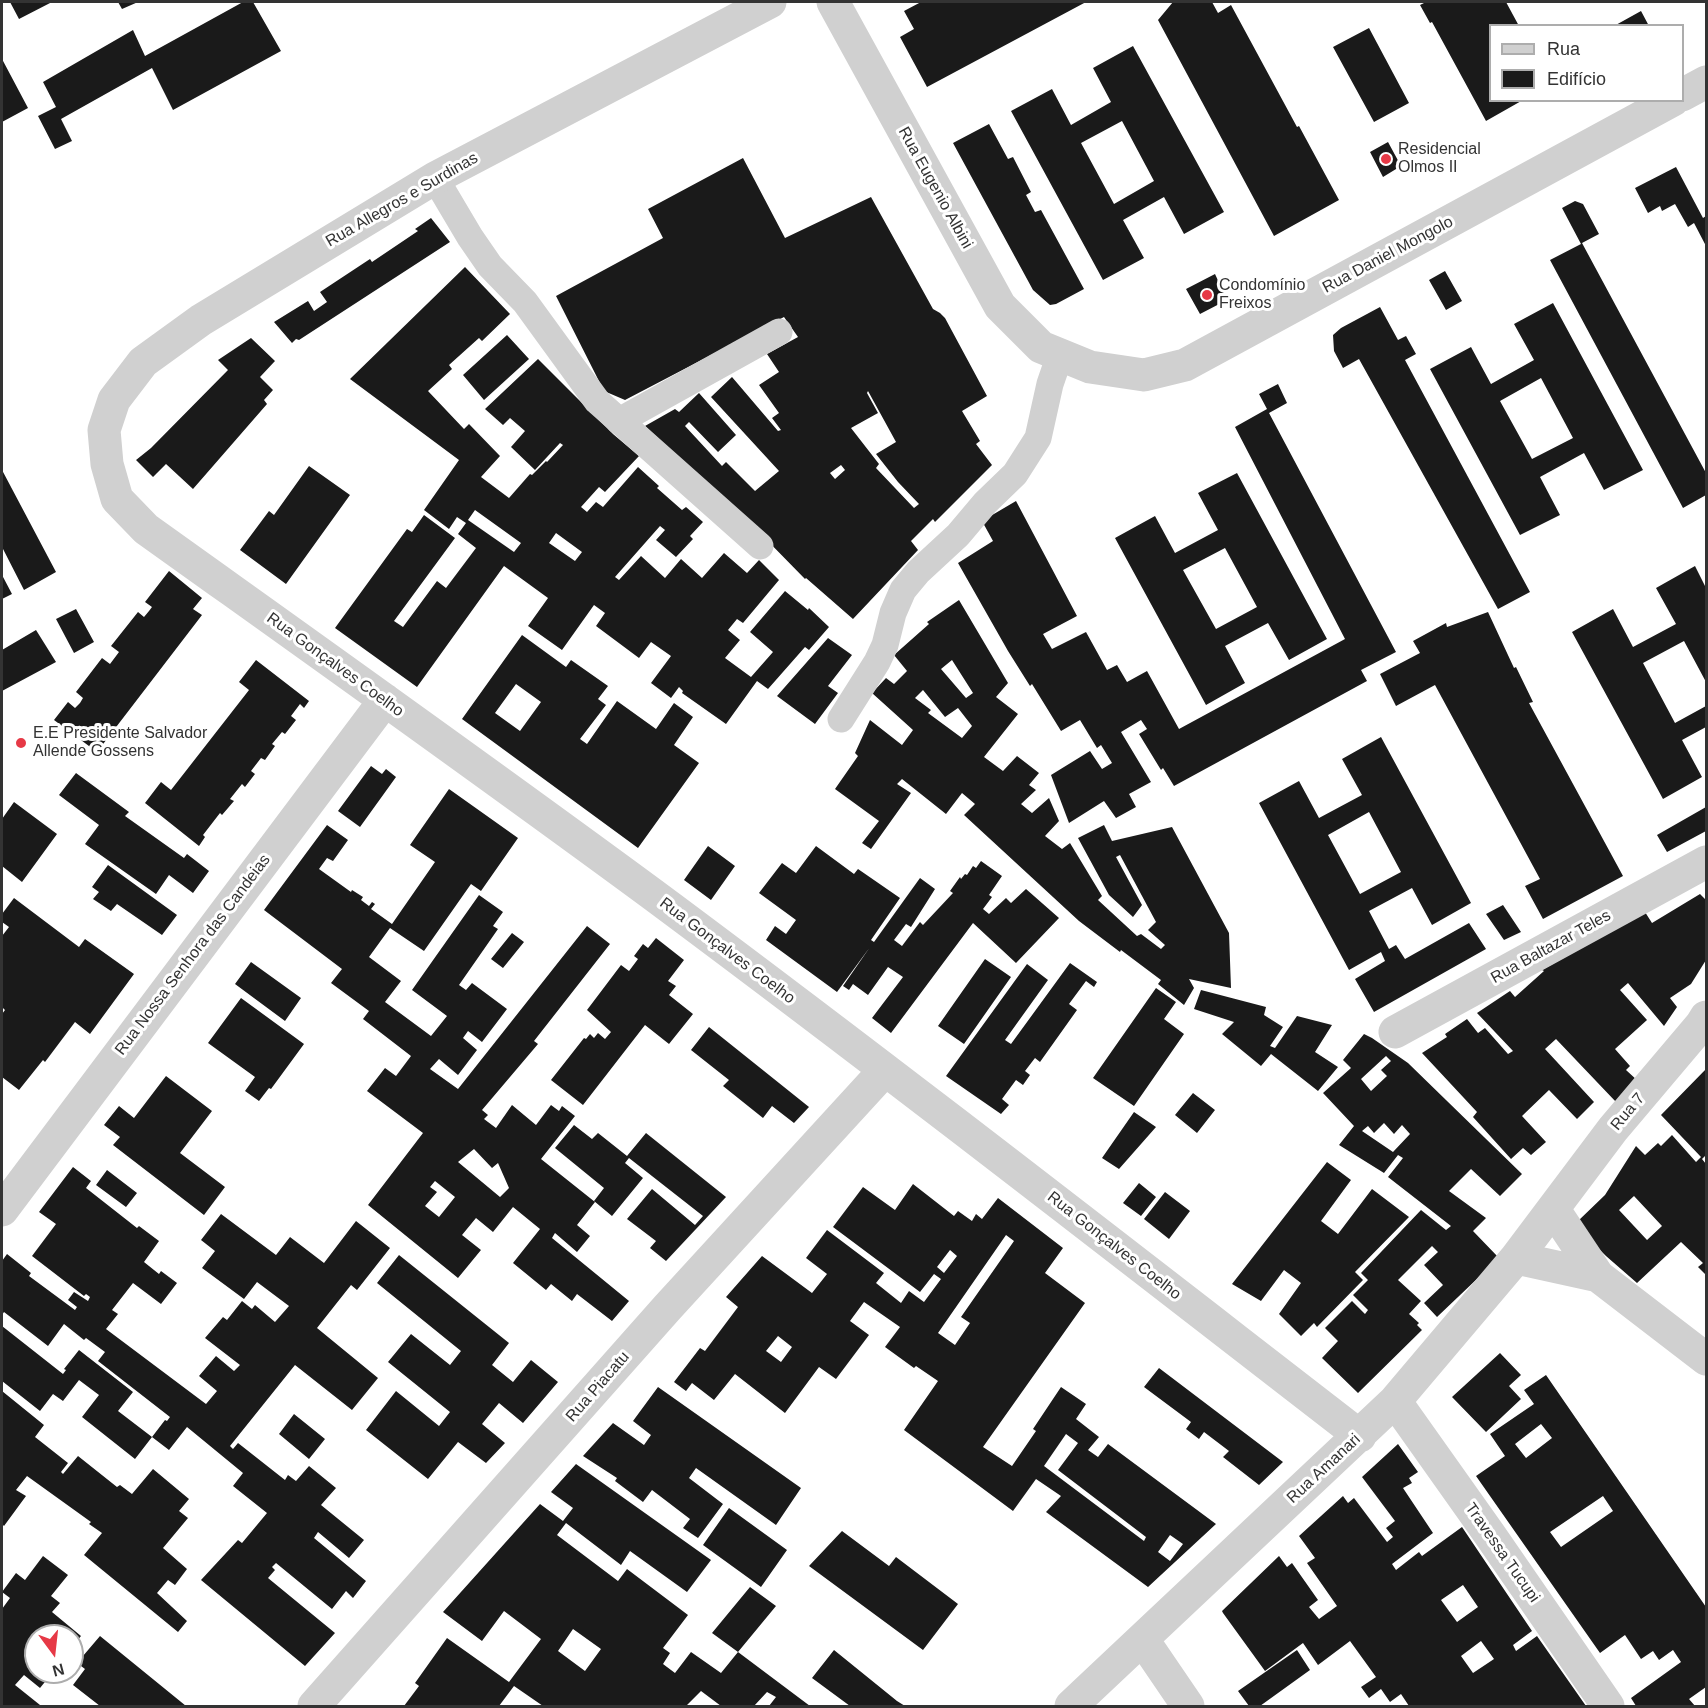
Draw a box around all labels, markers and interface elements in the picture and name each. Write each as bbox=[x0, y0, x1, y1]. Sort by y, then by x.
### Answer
legend bbox=[1489, 24, 1684, 102]
text: Rua bbox=[1547, 39, 1580, 59]
text: Edifício bbox=[1547, 69, 1606, 89]
street label: Rua Eugenio Albini bbox=[894, 124, 976, 252]
place label: Residencial Olmos II bbox=[1398, 140, 1481, 178]
street label: Rua Allegros e Surdinas bbox=[322, 149, 482, 251]
marker: Residencial Olmos II bbox=[1379, 152, 1393, 166]
street label: Rua Daniel Mongolo bbox=[1319, 212, 1457, 298]
place label: Condomínio Freixos bbox=[1219, 276, 1305, 314]
marker: Condomínio Freixos bbox=[1200, 288, 1214, 302]
street label: Rua Gonçalves Coelho bbox=[263, 609, 407, 721]
place label: E.E Presidente Salvador Allende Gossens bbox=[33, 724, 207, 762]
marker: E.E Presidente Salvador Allende Gossens bbox=[14, 736, 28, 750]
street label: Rua Nossa Senhora das Candeias bbox=[111, 851, 275, 1059]
street label: Rua Gonçalves Coelho bbox=[656, 894, 798, 1008]
street label: Rua Baltazar Teles bbox=[1488, 906, 1614, 988]
street label: Rua 7 bbox=[1607, 1089, 1649, 1135]
street label: Rua Gonçalves Coelho bbox=[1043, 1188, 1185, 1304]
street label: Rua Piacatu bbox=[562, 1348, 634, 1426]
street label: Rua Amanari bbox=[1283, 1430, 1365, 1508]
street label: Travessa Tucupi bbox=[1461, 1500, 1543, 1606]
north arrow bbox=[24, 1624, 84, 1684]
text: N bbox=[50, 1660, 66, 1680]

